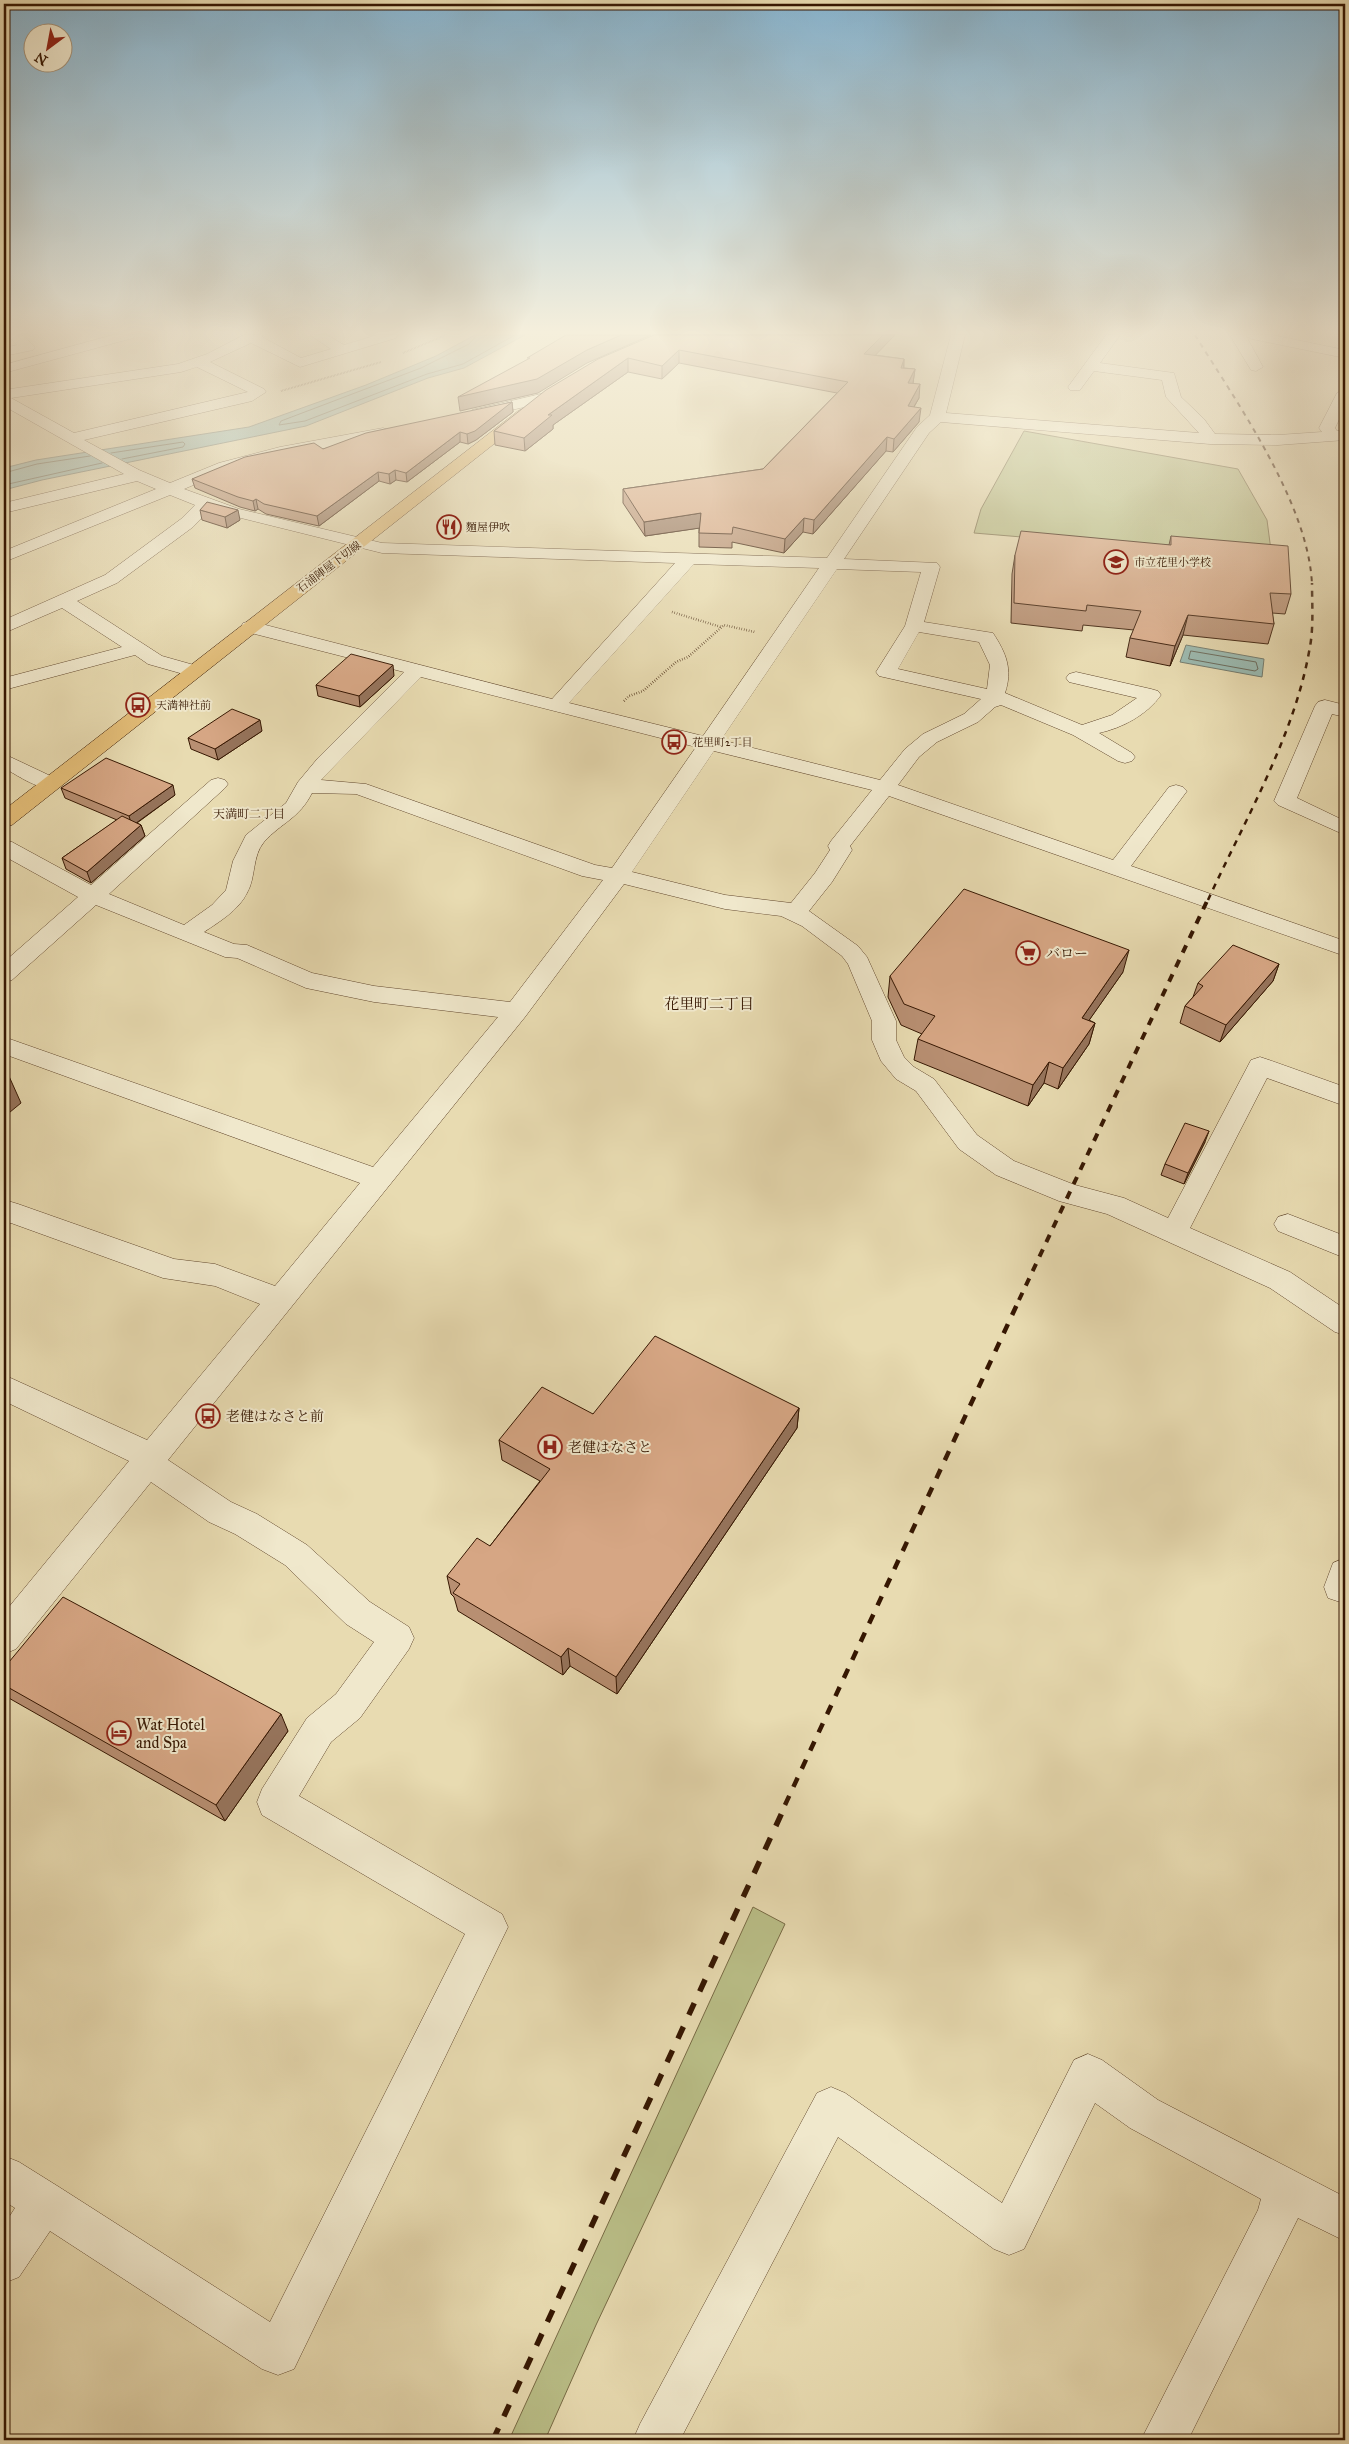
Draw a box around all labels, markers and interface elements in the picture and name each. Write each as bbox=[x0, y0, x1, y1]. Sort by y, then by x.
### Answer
north arrow bbox=[22, 22, 72, 72]
text: N bbox=[32, 48, 51, 69]
restaurant icon: 麵屋伊吹 bbox=[436, 514, 462, 540]
place label: 麵屋伊吹 bbox=[466, 521, 510, 534]
street label: 石浦陣屋下切線 bbox=[294, 539, 364, 595]
school or university icon: 市立花里小学校 bbox=[1103, 549, 1129, 575]
place label: 市立花里小学校 bbox=[1134, 556, 1211, 569]
bus stop icon: 天満神社前 bbox=[125, 692, 151, 718]
place label: 天満神社前 bbox=[156, 699, 211, 712]
bus stop icon: 花里町2丁目 bbox=[661, 729, 687, 755]
place label: 花里町2丁目 bbox=[692, 736, 752, 749]
district label: 天満町二丁目 bbox=[213, 807, 285, 821]
supermarket icon: バロー bbox=[1015, 940, 1041, 966]
place label: バロー bbox=[1046, 945, 1088, 962]
district label: 花里町二丁目 bbox=[664, 995, 754, 1013]
bus stop icon: 老健はなさと前 bbox=[195, 1403, 221, 1429]
place label: 老健はなさと前 bbox=[226, 1408, 324, 1425]
hospital icon: 老健はなさと bbox=[537, 1434, 563, 1460]
place label: 老健はなさと bbox=[568, 1439, 652, 1456]
place label: Wat Hotel and Spa bbox=[136, 1715, 205, 1752]
hotel icon: Wat Hotel and Spa bbox=[106, 1720, 132, 1746]

